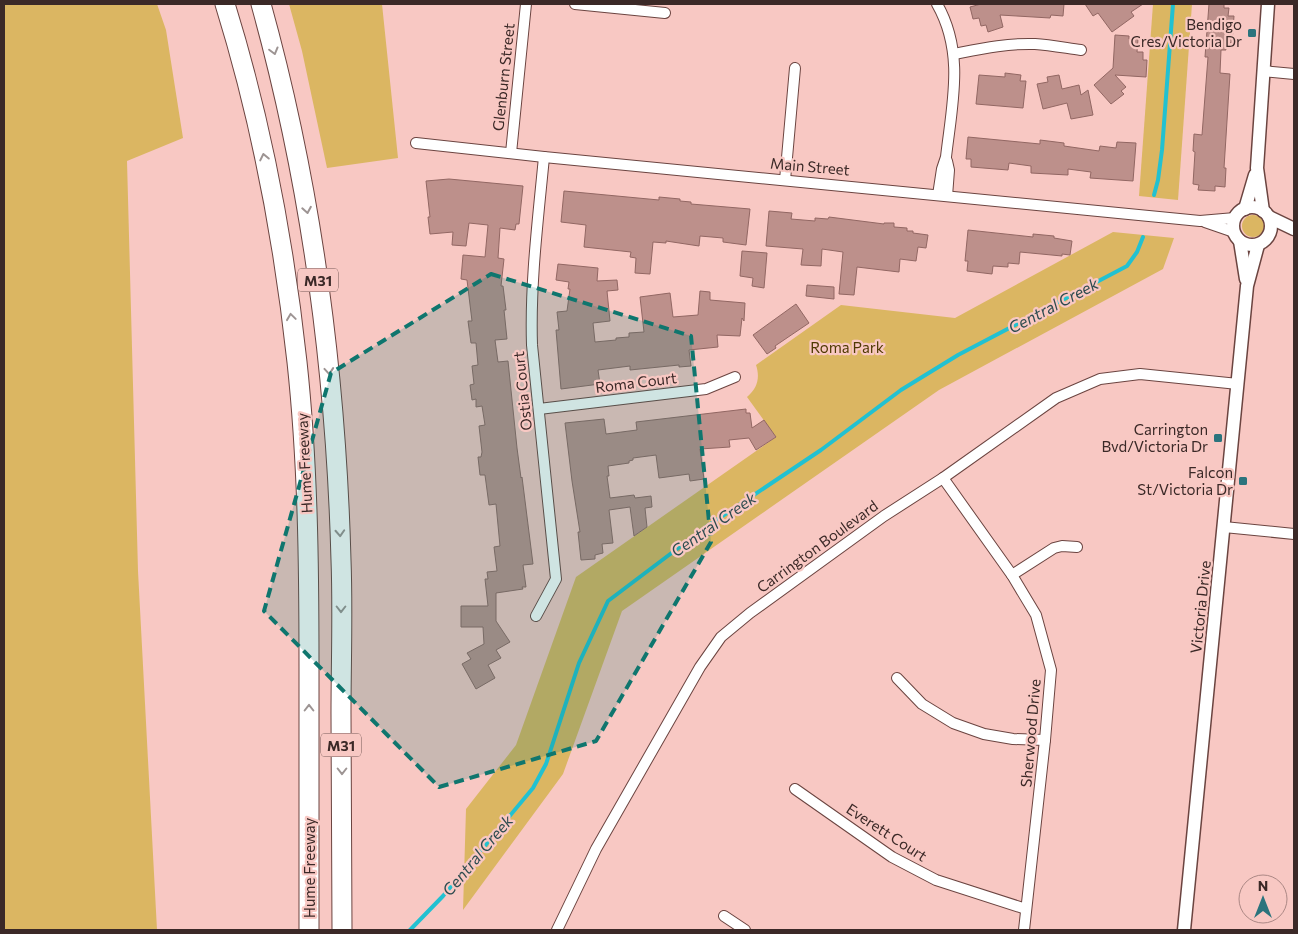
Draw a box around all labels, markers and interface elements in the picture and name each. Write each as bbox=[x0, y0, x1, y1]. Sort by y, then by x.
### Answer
place label: Bendigo Cres/Victoria Dr bbox=[1130, 15, 1242, 50]
street label: Glenburn Street bbox=[488, 22, 518, 132]
marker: Bendigo Cres/Victoria Dr bbox=[1246, 27, 1258, 39]
one-way arrow bbox=[268, 46, 279, 55]
one-way arrow bbox=[259, 153, 270, 162]
street label: Main Street bbox=[769, 154, 851, 178]
one-way arrow bbox=[301, 206, 311, 214]
road number: M31 bbox=[298, 268, 338, 292]
water label: Central Creek bbox=[1005, 273, 1102, 337]
one-way arrow bbox=[286, 313, 297, 321]
park label: Roma Park bbox=[810, 338, 884, 356]
street label: Ostia Court bbox=[509, 351, 535, 431]
one-way arrow bbox=[323, 367, 334, 375]
street label: Roma Court bbox=[594, 368, 678, 396]
street label: Hume Freeway bbox=[292, 412, 316, 514]
place label: Carrington Bvd/Victoria Dr bbox=[1101, 420, 1208, 455]
marker: Carrington Bvd/Victoria Dr bbox=[1212, 432, 1224, 444]
place label: Falcon St/Victoria Dr bbox=[1137, 463, 1233, 498]
marker: Falcon St/Victoria Dr bbox=[1237, 475, 1249, 487]
water label: Central Creek bbox=[667, 487, 759, 560]
street label: Carrington Boulevard bbox=[753, 496, 881, 596]
one-way arrow bbox=[335, 530, 345, 537]
street label: Victoria Drive bbox=[1186, 560, 1214, 654]
one-way arrow bbox=[336, 606, 346, 613]
street label: Sherwood Drive bbox=[1016, 678, 1044, 788]
one-way arrow bbox=[304, 704, 314, 712]
road number: M31 bbox=[321, 734, 361, 756]
one-way arrow bbox=[337, 768, 347, 776]
street label: Everett Court bbox=[843, 799, 931, 865]
water label: Central Creek bbox=[438, 811, 516, 899]
street label: Hume Freeway bbox=[300, 817, 318, 918]
north arrow bbox=[1238, 874, 1288, 924]
text: N bbox=[1258, 877, 1268, 894]

